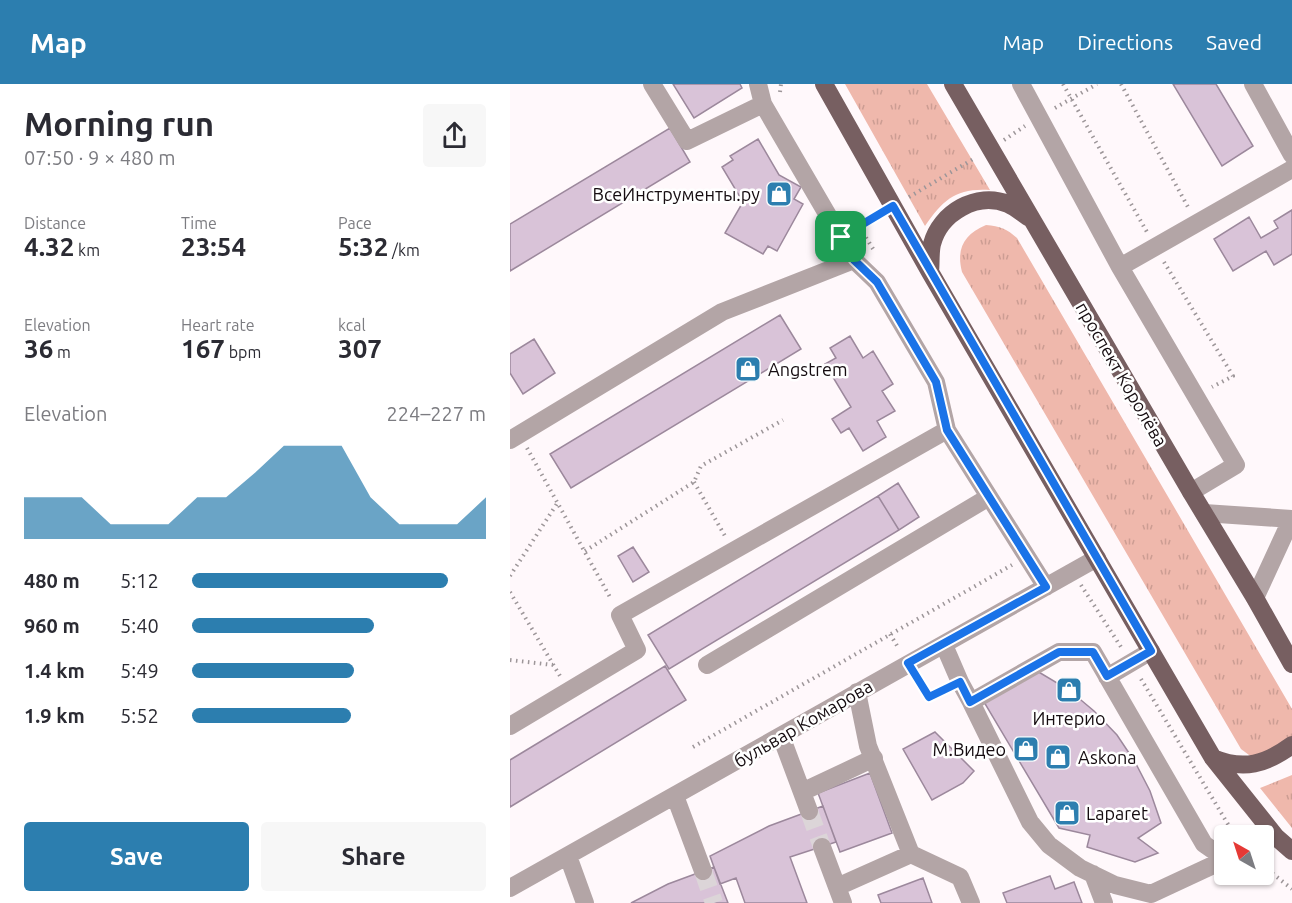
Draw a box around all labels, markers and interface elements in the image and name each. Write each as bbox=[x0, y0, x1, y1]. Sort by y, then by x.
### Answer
text: Map bbox=[30, 27, 87, 58]
text: Map bbox=[1003, 30, 1044, 54]
text: Directions bbox=[1077, 30, 1173, 54]
text: Saved bbox=[1206, 30, 1262, 54]
button: share bbox=[423, 104, 486, 167]
text: Morning run bbox=[24, 105, 214, 142]
text: 07:50 · 9 × 480 m bbox=[24, 146, 176, 169]
shop icon: ВсеИнструменты.ру bbox=[764, 179, 794, 209]
place label: ВсеИнструменты.ру bbox=[593, 184, 760, 204]
pin bbox=[815, 211, 866, 262]
text: Distance bbox=[24, 214, 86, 232]
text: Time bbox=[181, 214, 217, 232]
text: Pace bbox=[338, 214, 372, 232]
icon: arrive bbox=[824, 220, 857, 253]
text: 4.32 bbox=[24, 232, 74, 261]
text: 23:54 bbox=[181, 232, 246, 261]
text: 5:32 bbox=[338, 232, 388, 261]
text: km bbox=[74, 241, 100, 259]
text: /km bbox=[388, 241, 420, 259]
street label: проспект Королёва bbox=[1072, 298, 1172, 450]
text: Elevation bbox=[24, 316, 91, 334]
text: Heart rate bbox=[181, 316, 255, 334]
text: kcal bbox=[338, 316, 366, 334]
text: 36 bbox=[24, 334, 53, 363]
text: 167 bbox=[181, 334, 225, 363]
text: 307 bbox=[338, 334, 382, 363]
text: m bbox=[53, 343, 71, 361]
text: bpm bbox=[225, 343, 261, 361]
shop icon: Angstrem bbox=[733, 354, 763, 384]
place label: Angstrem bbox=[768, 359, 848, 379]
text: Elevation bbox=[24, 402, 107, 425]
text: 224–227 m bbox=[387, 402, 486, 425]
text: 480 m bbox=[24, 569, 80, 592]
text: 5:12 bbox=[120, 569, 159, 592]
text: 960 m bbox=[24, 614, 80, 637]
text: 5:40 bbox=[120, 614, 159, 637]
text: 1.4 km bbox=[24, 659, 85, 682]
text: 5:49 bbox=[120, 659, 159, 682]
street label: бульвар Комарова bbox=[730, 675, 876, 771]
shop icon: Интерио bbox=[1054, 675, 1084, 705]
text: 1.9 km bbox=[24, 704, 85, 727]
text: 5:52 bbox=[120, 704, 159, 727]
place label: Интерио bbox=[1032, 708, 1106, 728]
shop icon: М.Видео bbox=[1011, 734, 1041, 764]
place label: М.Видео bbox=[933, 739, 1006, 759]
shop icon: Askona bbox=[1043, 742, 1073, 772]
place label: Askona bbox=[1078, 747, 1137, 767]
shop icon: Laparet bbox=[1052, 798, 1082, 828]
place label: Laparet bbox=[1086, 803, 1148, 823]
button: Save bbox=[24, 822, 249, 891]
button: Share bbox=[261, 822, 486, 891]
north arrow bbox=[1214, 825, 1274, 885]
map controls bbox=[1214, 825, 1274, 885]

